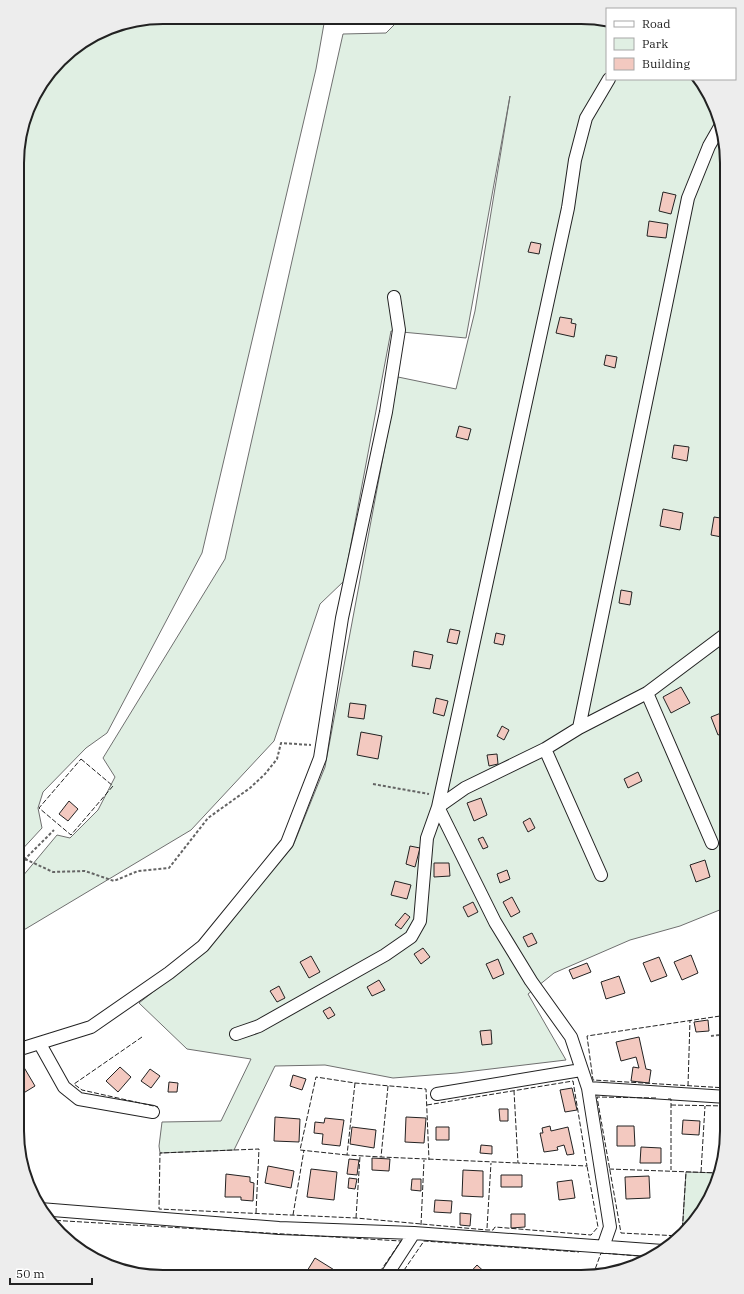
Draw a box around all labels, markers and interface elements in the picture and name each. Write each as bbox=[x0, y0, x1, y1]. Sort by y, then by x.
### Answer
legend bbox=[606, 8, 736, 80]
text: Road bbox=[642, 16, 671, 31]
text: Park bbox=[642, 36, 668, 51]
text: Building bbox=[642, 56, 690, 71]
scale bar bbox=[10, 1260, 92, 1286]
text: 50 m bbox=[16, 1266, 45, 1281]

